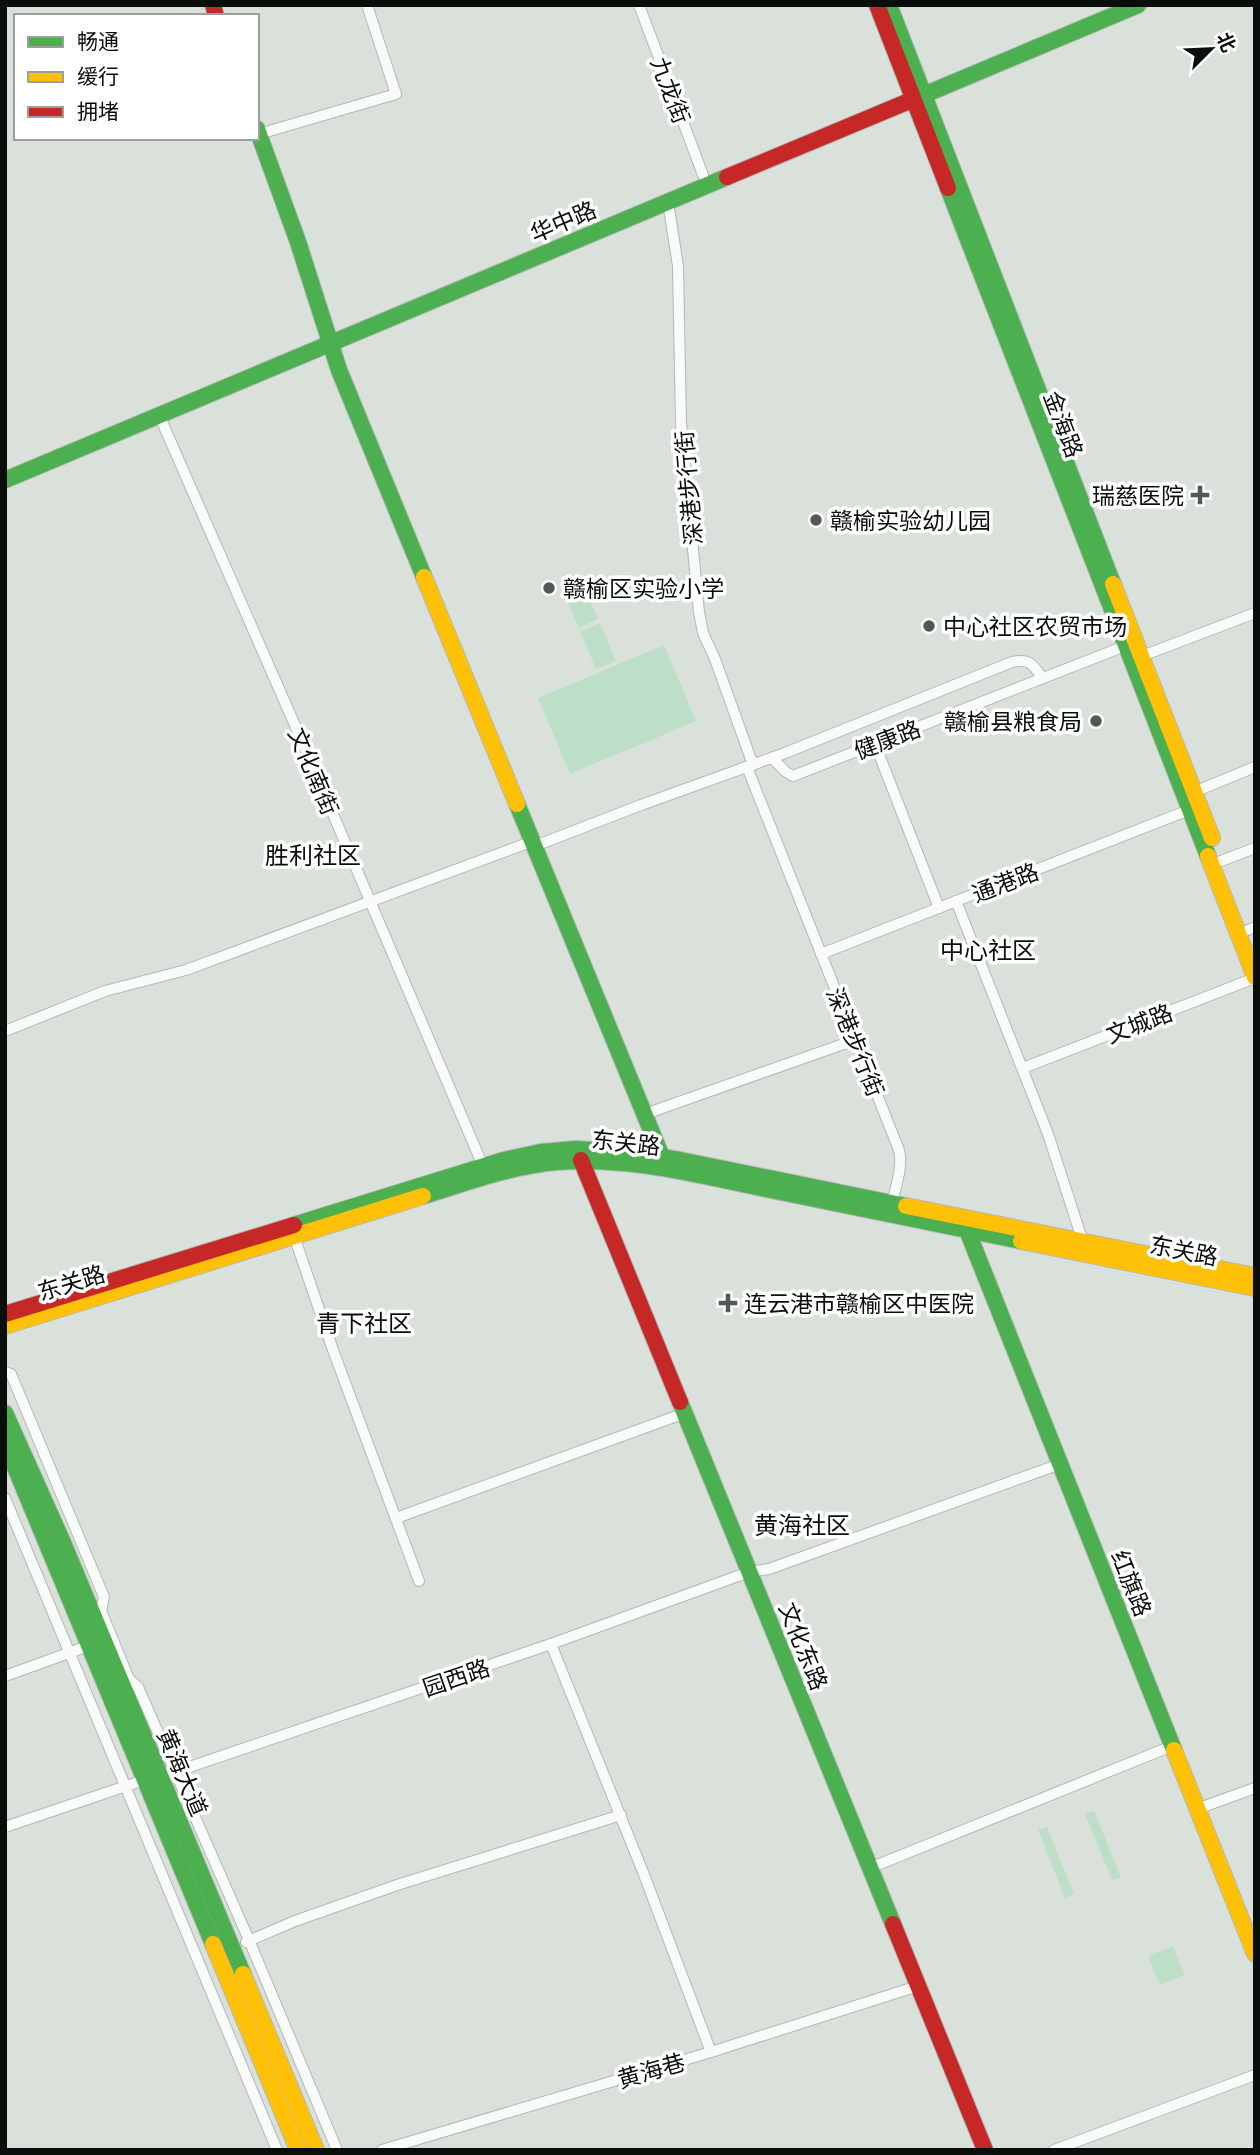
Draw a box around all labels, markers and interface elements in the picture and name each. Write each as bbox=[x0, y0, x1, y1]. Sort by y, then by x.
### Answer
legend bbox=[14, 14, 259, 140]
north arrow bbox=[1176, 14, 1246, 84]
text: 畅通 bbox=[77, 28, 119, 53]
text: 北 bbox=[1213, 29, 1241, 55]
street label: 九龙街 bbox=[646, 53, 696, 127]
text: 缓行 bbox=[77, 63, 119, 88]
text: 拥堵 bbox=[77, 98, 119, 123]
street label: 华中路 bbox=[526, 195, 600, 247]
street label: 金海路 bbox=[1039, 387, 1089, 461]
street label: 深港步行街 bbox=[669, 429, 707, 547]
place label: 瑞慈医院 bbox=[1092, 481, 1184, 509]
marker: 瑞慈医院 bbox=[1190, 485, 1210, 505]
place label: 赣榆实验幼儿园 bbox=[830, 506, 991, 534]
marker: 赣榆实验幼儿园 bbox=[808, 512, 824, 528]
place label: 赣榆区实验小学 bbox=[563, 574, 724, 602]
marker: 赣榆区实验小学 bbox=[541, 580, 557, 596]
place label: 中心社区农贸市场 bbox=[943, 612, 1127, 640]
marker: 中心社区农贸市场 bbox=[921, 618, 937, 634]
place label: 赣榆县粮食局 bbox=[944, 707, 1082, 735]
marker: 赣榆县粮食局 bbox=[1088, 713, 1104, 729]
street label: 健康路 bbox=[850, 714, 924, 764]
street label: 文化南街 bbox=[283, 723, 345, 819]
district label: 胜利社区 bbox=[265, 840, 361, 869]
street label: 通港路 bbox=[968, 857, 1042, 907]
district label: 中心社区 bbox=[940, 935, 1036, 964]
street label: 深港步行街 bbox=[821, 983, 891, 1101]
street label: 文城路 bbox=[1102, 998, 1176, 1048]
street label: 东关路 bbox=[590, 1124, 662, 1160]
street label: 东关路 bbox=[1147, 1230, 1221, 1270]
street label: 东关路 bbox=[34, 1259, 108, 1305]
place label: 连云港市赣榆区中医院 bbox=[744, 1289, 974, 1317]
marker: 连云港市赣榆区中医院 bbox=[718, 1293, 738, 1313]
district label: 青下社区 bbox=[316, 1308, 412, 1337]
district label: 黄海社区 bbox=[754, 1510, 850, 1539]
street label: 红旗路 bbox=[1106, 1546, 1158, 1620]
street label: 文化东路 bbox=[774, 1598, 834, 1694]
street label: 园西路 bbox=[419, 1653, 493, 1701]
street label: 黄海大道 bbox=[152, 1724, 214, 1820]
street label: 黄海巷 bbox=[614, 2047, 688, 2093]

